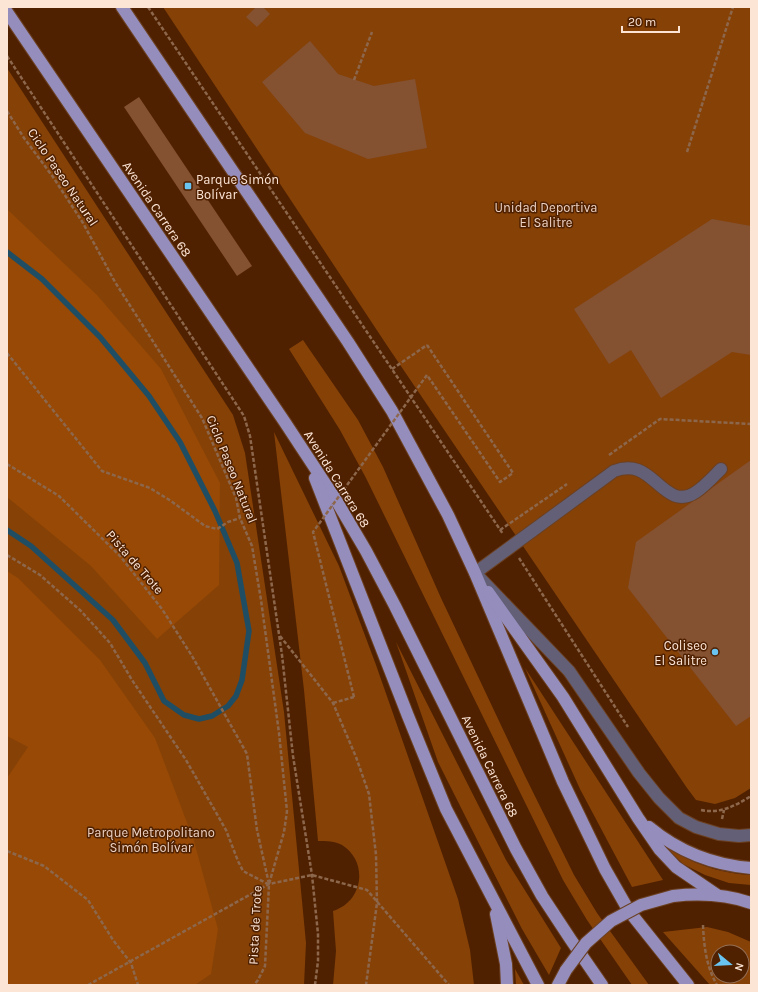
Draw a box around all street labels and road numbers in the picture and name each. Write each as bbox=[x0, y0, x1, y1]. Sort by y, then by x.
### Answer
street label: Ciclo Paseo Natural bbox=[25, 125, 101, 229]
street label: Avenida Carrera 68 bbox=[120, 159, 194, 259]
street label: Ciclo Paseo Natural bbox=[204, 413, 260, 525]
street label: Avenida Carrera 68 bbox=[301, 428, 373, 530]
street label: Pista de Trote bbox=[103, 527, 167, 597]
street label: Avenida Carrera 68 bbox=[459, 713, 521, 819]
street label: Pista de Trote bbox=[245, 885, 265, 965]

